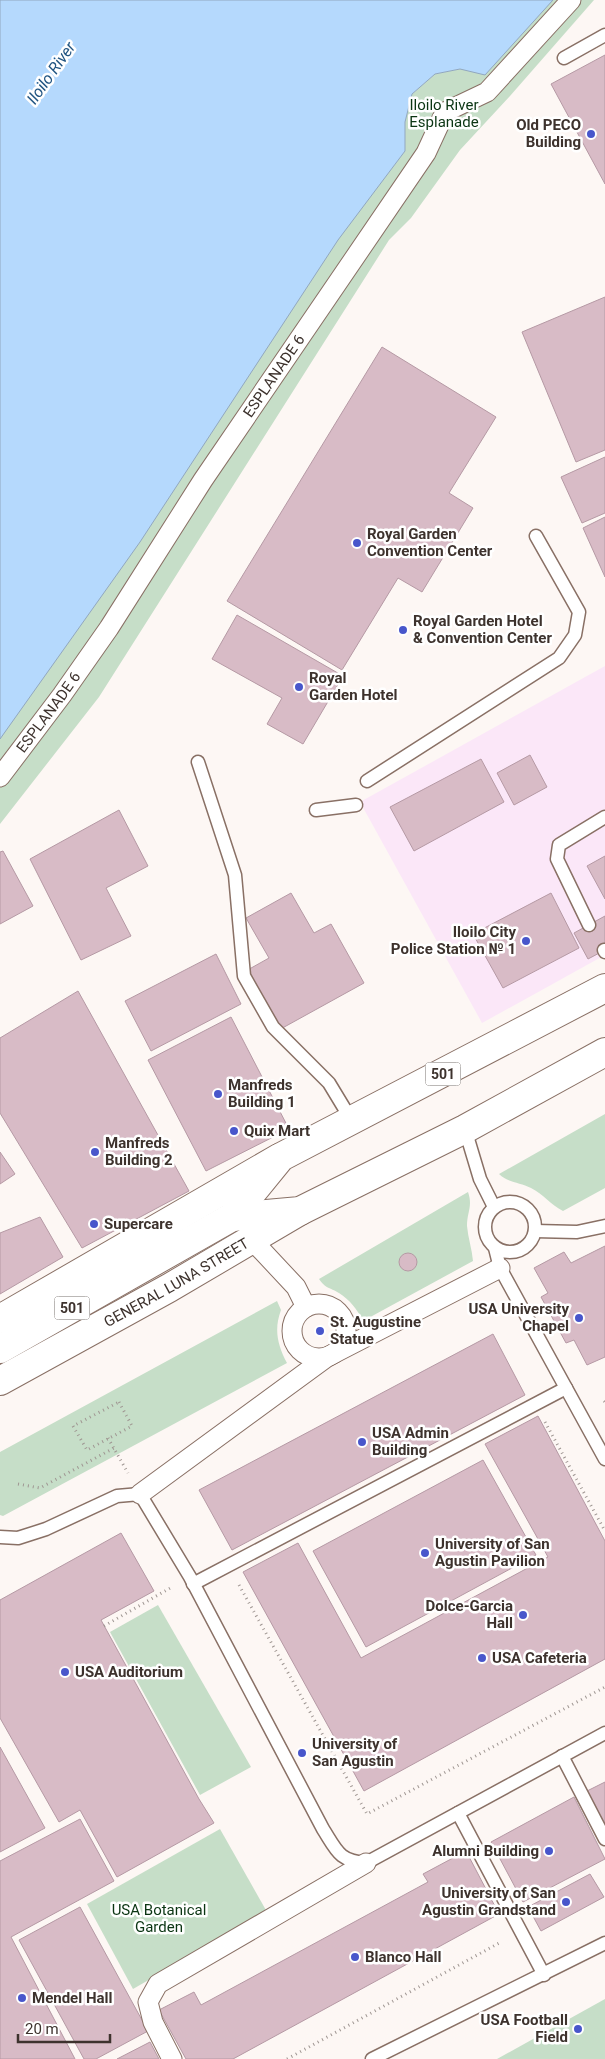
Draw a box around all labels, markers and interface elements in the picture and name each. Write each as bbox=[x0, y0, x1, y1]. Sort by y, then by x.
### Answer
water label: Iloilo River bbox=[23, 38, 80, 108]
park label: Iloilo River Esplanade bbox=[409, 96, 479, 131]
place label: Old PECO Building bbox=[516, 116, 581, 151]
marker: Old PECO Building bbox=[585, 128, 597, 140]
street label: ESPLANADE 6 bbox=[239, 331, 309, 421]
place label: Royal Garden Convention Center bbox=[367, 525, 493, 560]
marker: Royal Garden Convention Center bbox=[351, 537, 363, 549]
place label: Royal Garden Hotel & Convention Center bbox=[413, 612, 552, 647]
marker: Royal Garden Hotel & Convention Center bbox=[397, 624, 409, 636]
street label: ESPLANADE 6 bbox=[13, 668, 84, 756]
place label: Royal Garden Hotel bbox=[309, 669, 398, 704]
marker: Royal Garden Hotel bbox=[293, 681, 305, 693]
place label: Iloilo City Police Station № 1 bbox=[391, 923, 516, 958]
marker: Iloilo City Police Station № 1 bbox=[520, 935, 532, 947]
road number: 501 bbox=[426, 1062, 460, 1086]
place label: Manfreds Building 1 bbox=[228, 1076, 296, 1111]
marker: Manfreds Building 1 bbox=[212, 1088, 224, 1100]
place label: Quix Mart bbox=[244, 1122, 310, 1140]
marker: Quix Mart bbox=[228, 1125, 240, 1137]
place label: Manfreds Building 2 bbox=[105, 1134, 173, 1169]
marker: Manfreds Building 2 bbox=[89, 1146, 101, 1158]
place label: Supercare bbox=[104, 1215, 173, 1233]
marker: Supercare bbox=[88, 1218, 100, 1230]
street label: GENERAL LUNA STREET bbox=[101, 1234, 252, 1331]
road number: 501 bbox=[54, 1296, 90, 1320]
place label: USA University Chapel bbox=[468, 1300, 569, 1335]
marker: USA University Chapel bbox=[573, 1312, 585, 1324]
place label: St. Augustine Statue bbox=[330, 1313, 421, 1348]
marker: St. Augustine Statue bbox=[314, 1325, 326, 1337]
place label: USA Admin Building bbox=[372, 1424, 449, 1459]
marker: USA Admin Building bbox=[356, 1436, 368, 1448]
place label: University of San Agustin Pavilion bbox=[435, 1535, 550, 1570]
marker: University of San Agustin Pavilion bbox=[419, 1547, 431, 1559]
place label: Dolce-Garcia Hall bbox=[426, 1597, 513, 1632]
marker: Dolce-Garcia Hall bbox=[517, 1609, 529, 1621]
place label: USA Cafeteria bbox=[492, 1649, 587, 1667]
marker: USA Cafeteria bbox=[476, 1652, 488, 1664]
place label: USA Auditorium bbox=[75, 1663, 183, 1681]
marker: USA Auditorium bbox=[59, 1666, 71, 1678]
place label: University of San Agustin bbox=[312, 1735, 398, 1770]
marker: University of San Agustin bbox=[296, 1747, 308, 1759]
place label: Alumni Building bbox=[432, 1842, 539, 1860]
marker: Alumni Building bbox=[543, 1845, 555, 1857]
place label: University of San Agustin Grandstand bbox=[422, 1884, 556, 1919]
marker: University of San Agustin Grandstand bbox=[560, 1896, 572, 1908]
park label: USA Botanical Garden bbox=[112, 1901, 206, 1936]
place label: Blanco Hall bbox=[365, 1948, 442, 1966]
marker: Blanco Hall bbox=[349, 1951, 361, 1963]
place label: Mendel Hall bbox=[32, 1989, 112, 2007]
marker: Mendel Hall bbox=[16, 1992, 28, 2004]
place label: USA Football Field bbox=[481, 2011, 568, 2046]
scale bar bbox=[18, 2012, 110, 2044]
text: 20 m bbox=[25, 2020, 59, 2038]
marker: USA Football Field bbox=[572, 2023, 584, 2035]

